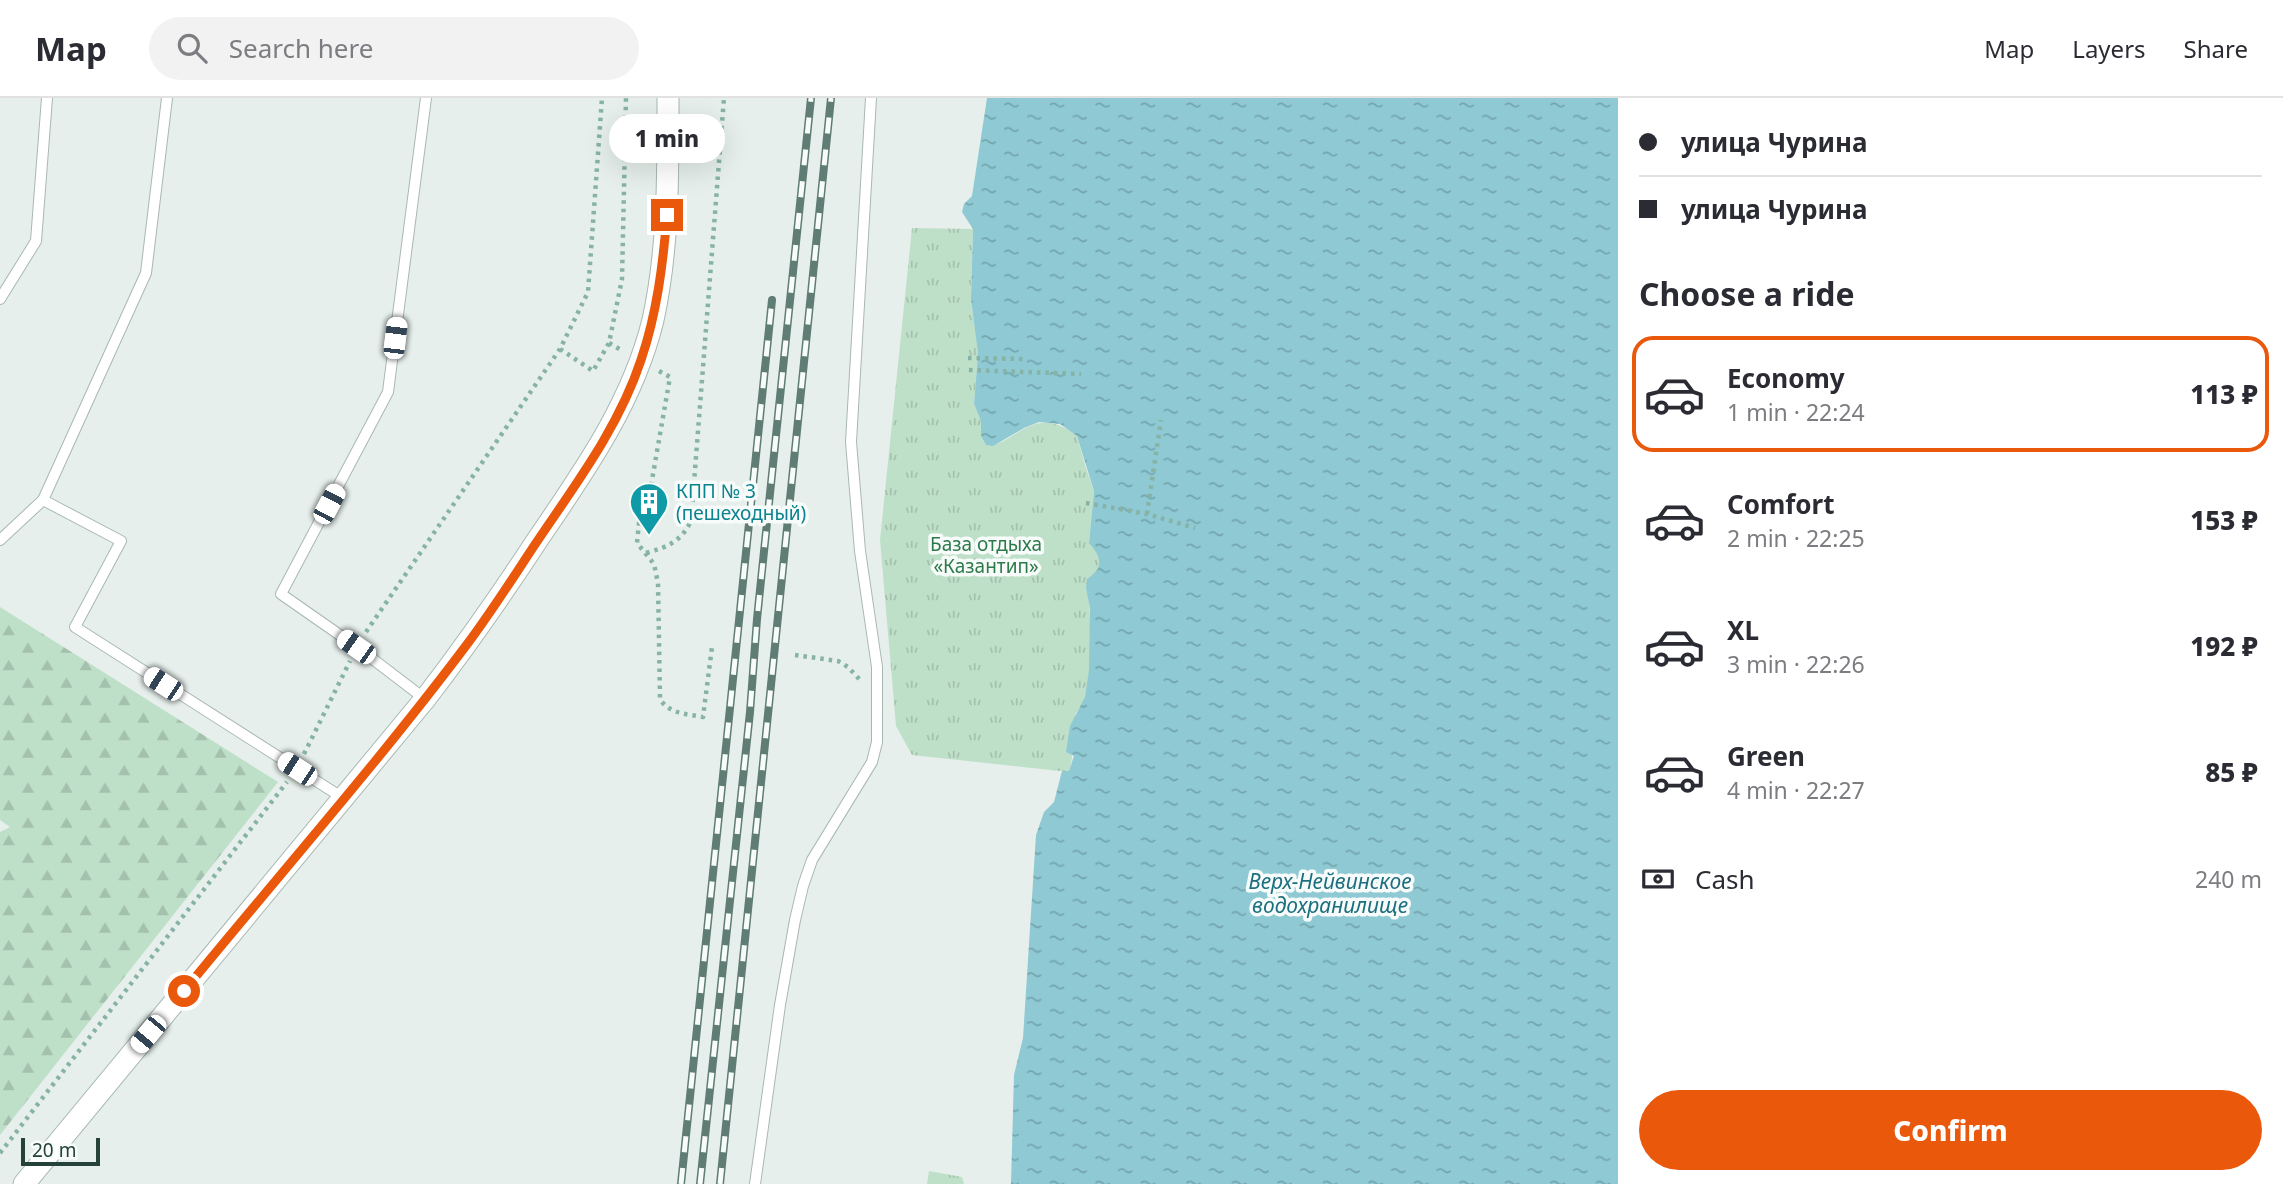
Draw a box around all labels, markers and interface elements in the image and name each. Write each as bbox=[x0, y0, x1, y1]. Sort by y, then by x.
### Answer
search box bbox=[149, 17, 639, 80]
text: Map bbox=[35, 26, 107, 71]
icon: search bbox=[173, 29, 211, 67]
text: Search here bbox=[229, 30, 373, 66]
text: Map bbox=[1984, 32, 2034, 65]
text: Layers bbox=[2072, 32, 2146, 65]
text: Share bbox=[2184, 32, 2248, 65]
callout: 1 min bbox=[609, 114, 725, 162]
text: 1 min bbox=[635, 122, 699, 154]
text: улица Чурина bbox=[1681, 124, 1868, 160]
text: улица Чурина bbox=[1681, 191, 1868, 227]
route end bbox=[651, 199, 683, 231]
text: Choose a ride bbox=[1639, 272, 1855, 315]
car bbox=[383, 316, 408, 360]
text: Economy bbox=[1727, 360, 1845, 396]
icon: car bbox=[1643, 363, 1706, 426]
text: 113 ₽ bbox=[2190, 376, 2258, 412]
text: 1 min · 22:24 bbox=[1727, 396, 1865, 428]
place label: КПП № 3 (пешеходный) bbox=[676, 478, 806, 526]
car bbox=[310, 481, 349, 527]
building icon: КПП № 3 (пешеходный) bbox=[628, 481, 670, 536]
text: Comfort bbox=[1727, 486, 1835, 522]
icon: car bbox=[1643, 489, 1706, 552]
text: 153 ₽ bbox=[2190, 502, 2258, 538]
text: 2 min · 22:25 bbox=[1727, 522, 1865, 554]
park label: База отдыха «Казантип» bbox=[930, 531, 1042, 579]
text: XL bbox=[1727, 612, 1759, 648]
icon: car bbox=[1643, 615, 1706, 678]
car bbox=[333, 626, 380, 668]
text: 192 ₽ bbox=[2190, 628, 2258, 664]
text: 3 min · 22:26 bbox=[1727, 648, 1865, 680]
car bbox=[140, 664, 187, 704]
text: Green bbox=[1727, 738, 1805, 774]
icon: car bbox=[1643, 741, 1706, 804]
car bbox=[274, 749, 321, 789]
text: 85 ₽ bbox=[2205, 754, 2258, 790]
text: 4 min · 22:27 bbox=[1727, 774, 1865, 806]
icon: cash bbox=[1639, 860, 1677, 898]
text: Cash bbox=[1695, 861, 1755, 897]
text: 240 m bbox=[2195, 863, 2262, 895]
water label: Верх-Нейвинское водохранилище bbox=[1248, 867, 1412, 919]
route start bbox=[168, 975, 200, 1007]
car bbox=[127, 1011, 170, 1057]
button: Confirm bbox=[1639, 1090, 2262, 1170]
scale bar bbox=[21, 1135, 100, 1167]
text: 20 m bbox=[32, 1137, 76, 1163]

